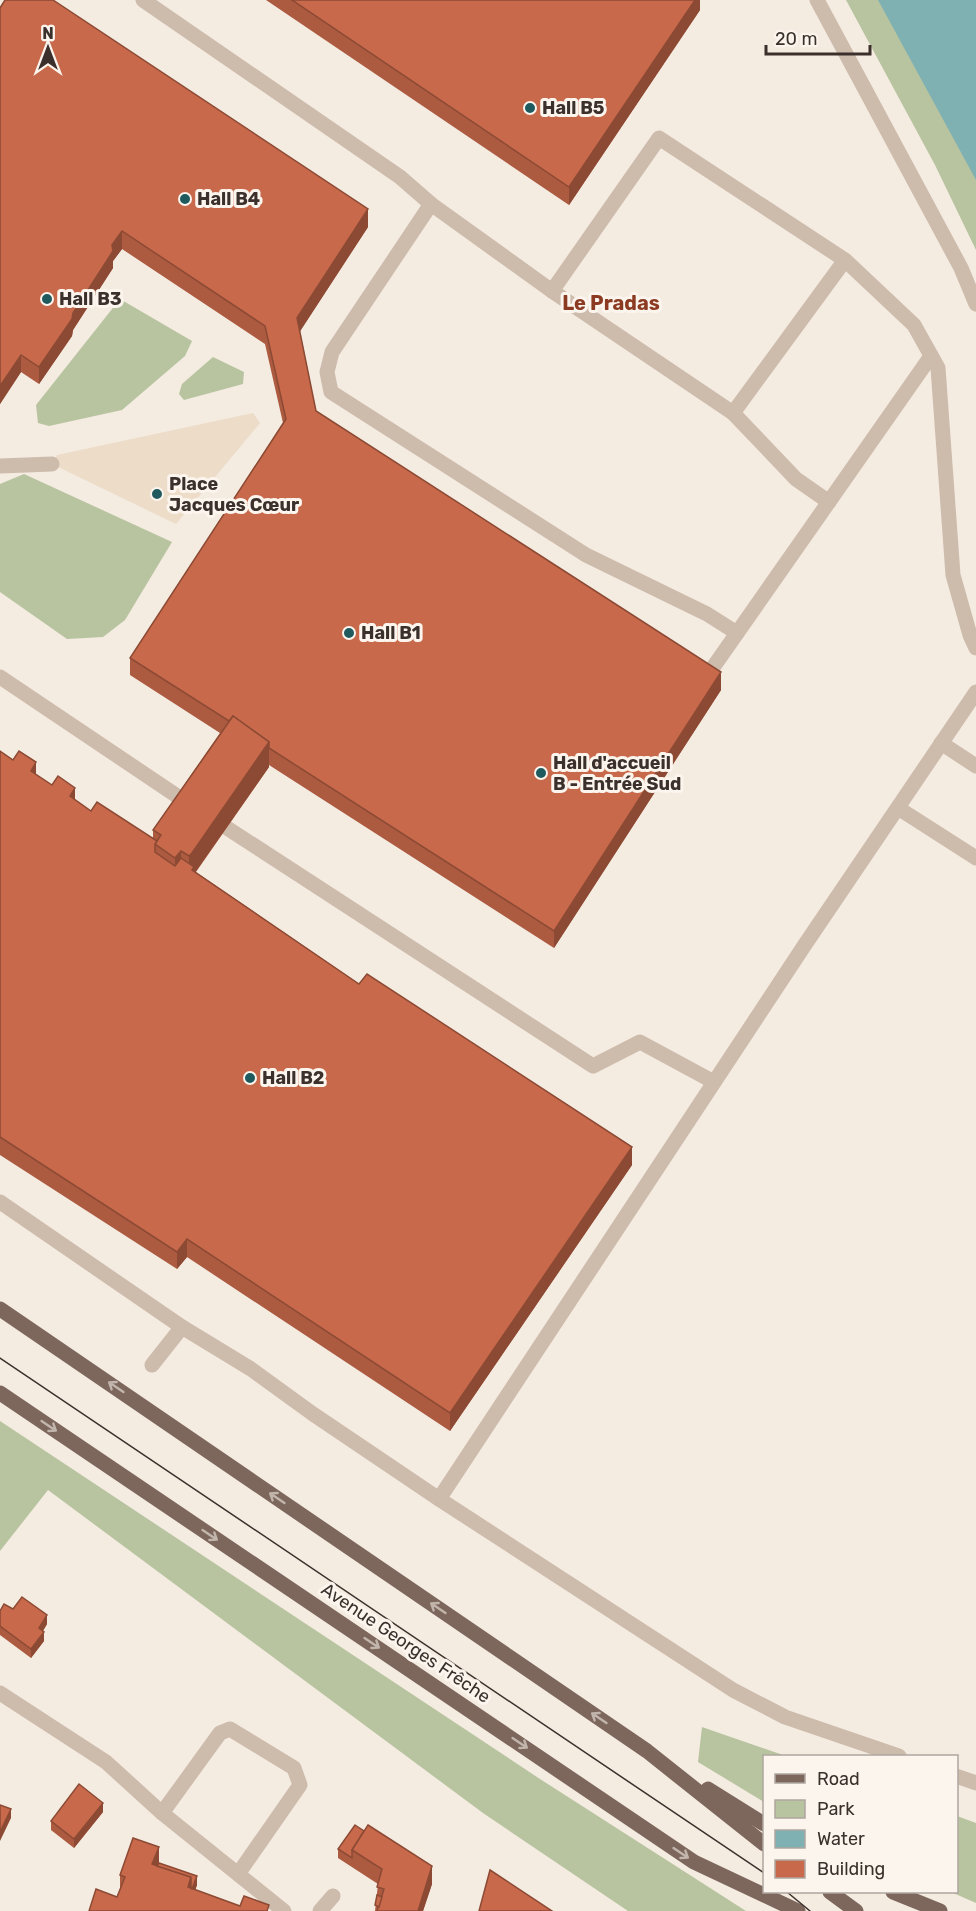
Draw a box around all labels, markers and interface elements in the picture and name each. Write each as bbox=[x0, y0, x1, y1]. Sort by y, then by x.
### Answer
north arrow bbox=[18, 18, 78, 78]
scale bar bbox=[766, 18, 870, 56]
text: N bbox=[42, 24, 54, 43]
text: 20 m bbox=[775, 28, 817, 50]
place label: Hall B5 bbox=[542, 97, 604, 119]
marker: Hall B5 bbox=[523, 101, 537, 115]
place label: Hall B4 bbox=[197, 188, 260, 210]
marker: Hall B4 bbox=[178, 192, 192, 206]
place label: Hall B3 bbox=[59, 288, 122, 310]
district label: Le Pradas bbox=[562, 291, 660, 315]
marker: Hall B3 bbox=[40, 292, 54, 306]
place label: Place Jacques Cœur bbox=[169, 473, 299, 516]
marker: Place Jacques Cœur bbox=[150, 487, 164, 501]
place label: Hall B1 bbox=[361, 622, 421, 644]
marker: Hall B1 bbox=[342, 626, 356, 640]
place label: Hall d'accueil B - Entrée Sud bbox=[553, 752, 681, 795]
marker: Hall d'accueil B - Entrée Sud bbox=[534, 766, 548, 780]
place label: Hall B2 bbox=[262, 1067, 325, 1089]
marker: Hall B2 bbox=[243, 1071, 257, 1085]
one-way arrow bbox=[108, 1381, 125, 1394]
one-way arrow bbox=[40, 1419, 57, 1432]
one-way arrow bbox=[270, 1492, 286, 1504]
one-way arrow bbox=[202, 1528, 219, 1541]
street label: Avenue Georges Frêche bbox=[317, 1578, 495, 1708]
one-way arrow bbox=[431, 1602, 447, 1614]
one-way arrow bbox=[363, 1638, 380, 1650]
one-way arrow bbox=[591, 1712, 608, 1724]
one-way arrow bbox=[511, 1737, 527, 1749]
legend bbox=[763, 1755, 958, 1893]
text: Road bbox=[817, 1768, 860, 1790]
text: Park bbox=[817, 1798, 855, 1820]
text: Water bbox=[817, 1828, 865, 1850]
one-way arrow bbox=[672, 1847, 689, 1859]
text: Building bbox=[817, 1858, 885, 1880]

